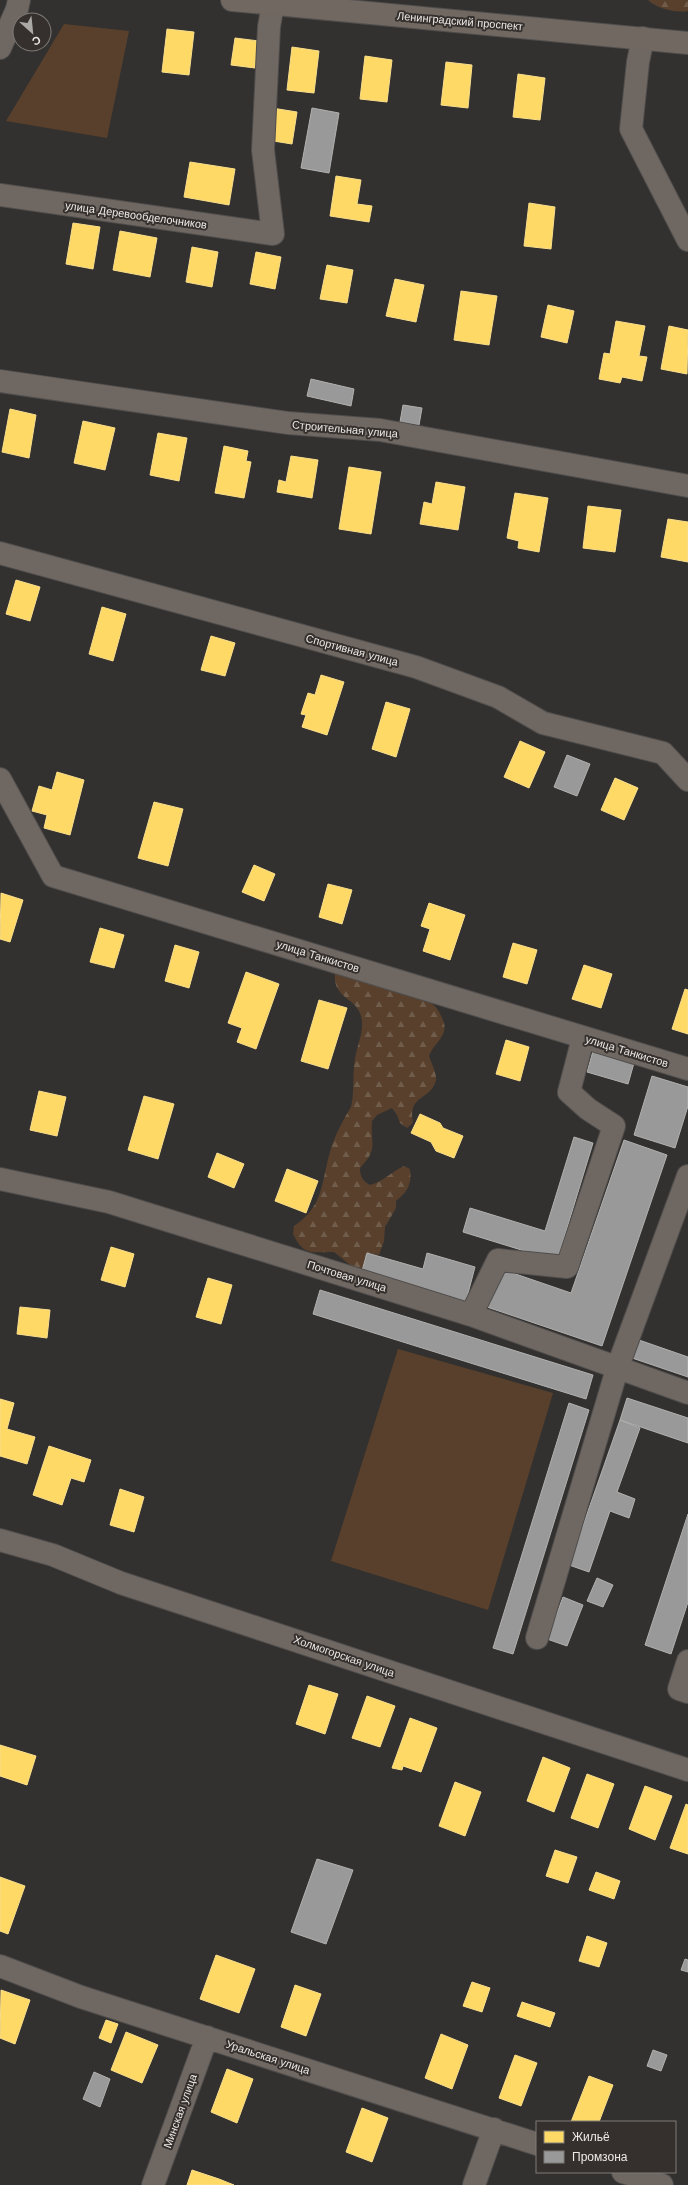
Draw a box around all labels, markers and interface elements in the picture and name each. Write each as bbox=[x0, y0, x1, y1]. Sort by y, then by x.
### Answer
street label: Ленинградский проспект bbox=[396, 10, 523, 33]
north arrow bbox=[12, 12, 52, 52]
text: С bbox=[30, 33, 43, 48]
street label: улица Деревообделочников bbox=[64, 199, 208, 232]
street label: Строительная улица bbox=[291, 418, 399, 441]
street label: Спортивная улица bbox=[304, 632, 400, 669]
street label: улица Танкистов bbox=[275, 938, 361, 975]
street label: улица Танкистов bbox=[584, 1033, 670, 1070]
street label: Почтовая улица bbox=[306, 1258, 389, 1295]
street label: Холмогорская улица bbox=[292, 1633, 397, 1680]
street label: Уральская улица bbox=[224, 2038, 312, 2077]
street label: Минская улица bbox=[161, 2071, 200, 2150]
legend bbox=[536, 2121, 676, 2173]
text: Жильё bbox=[572, 2130, 610, 2144]
text: Промзона bbox=[572, 2150, 628, 2164]

